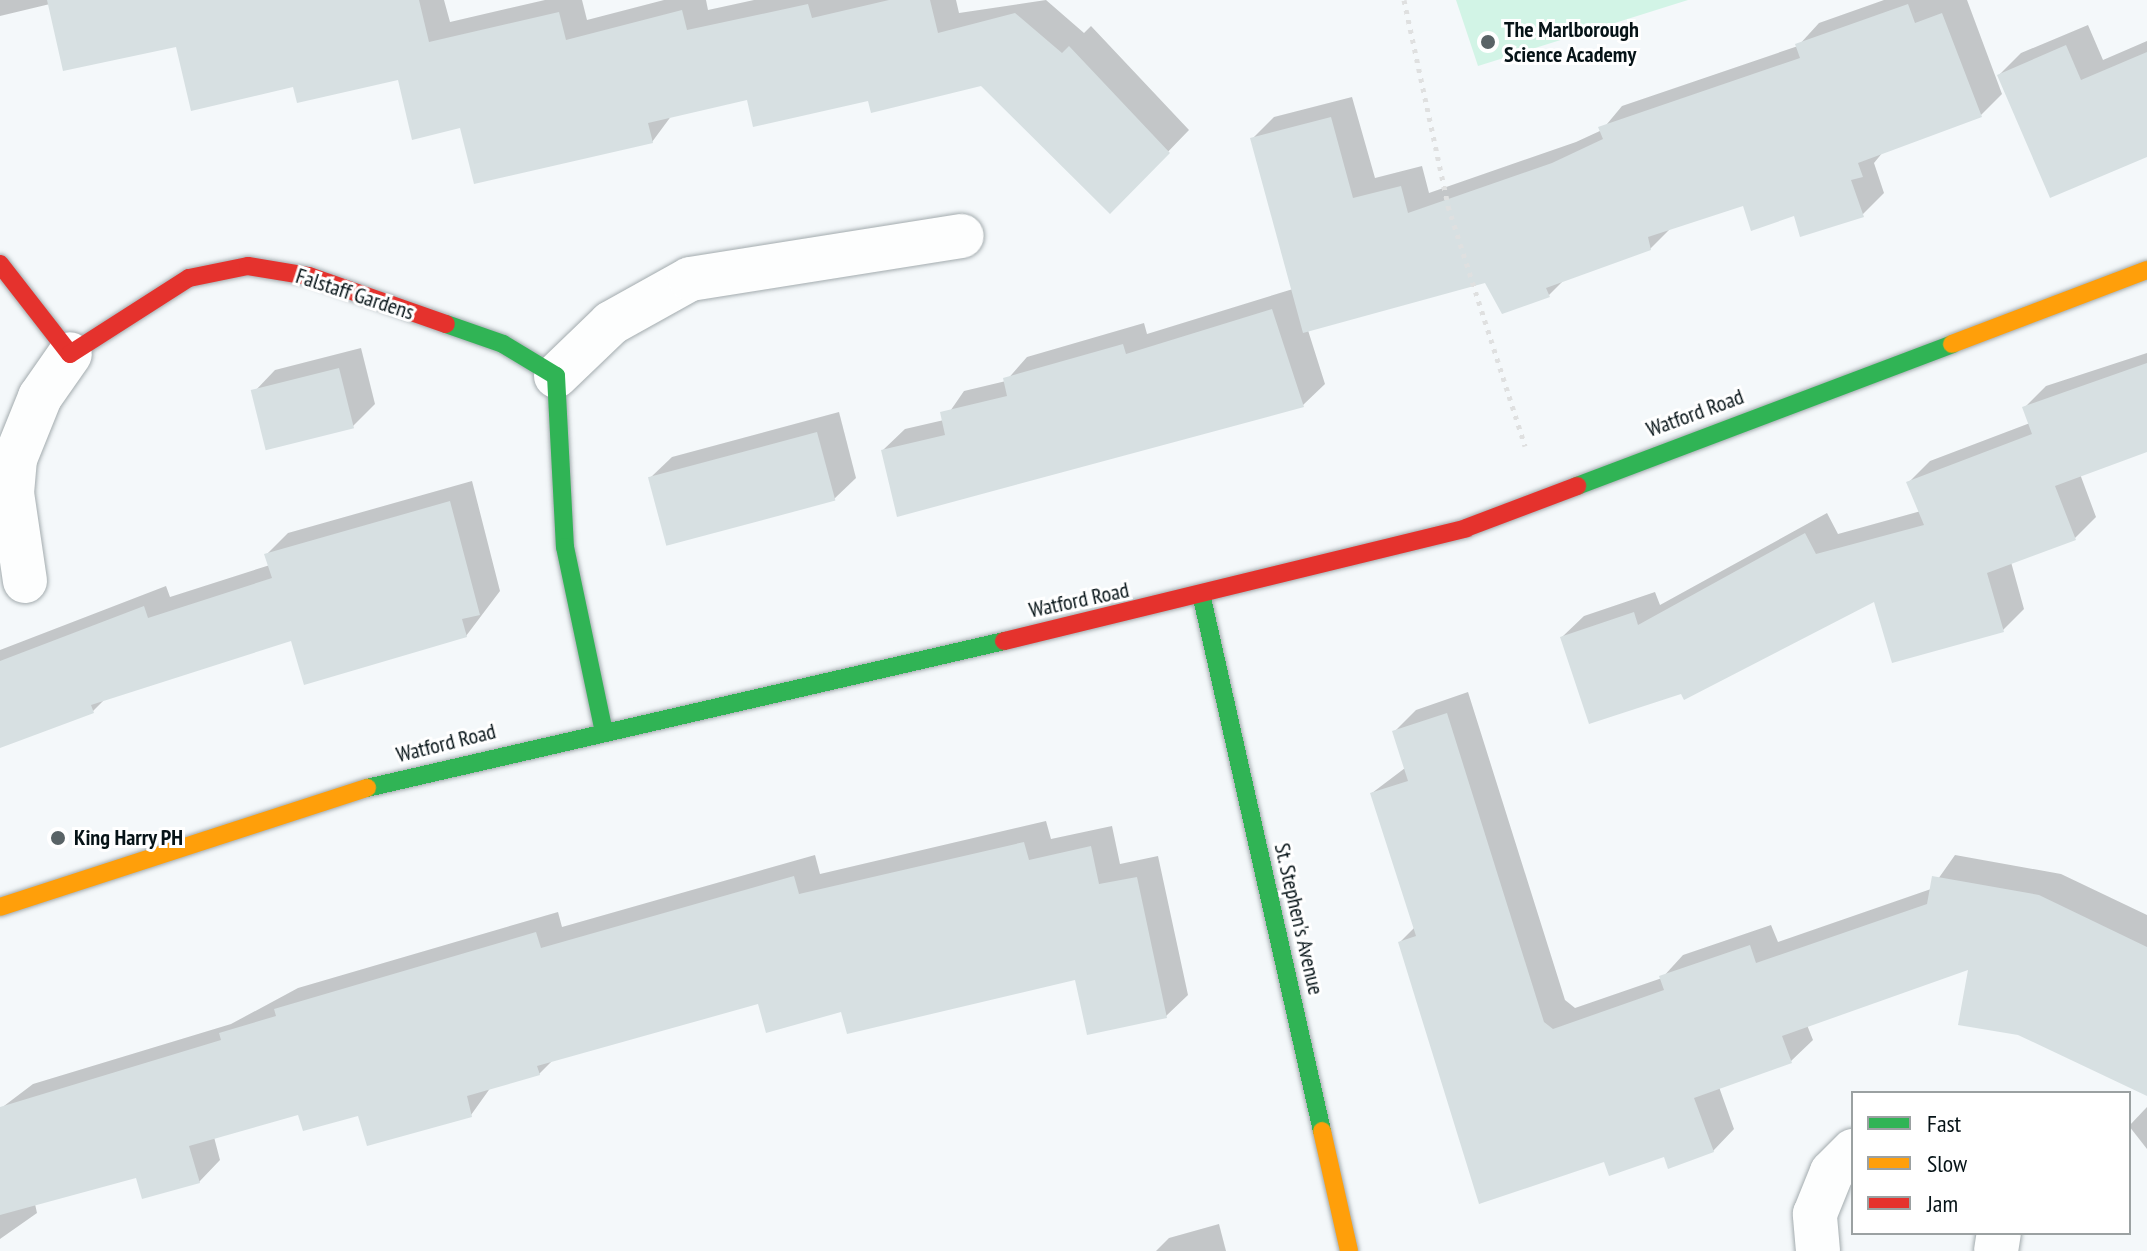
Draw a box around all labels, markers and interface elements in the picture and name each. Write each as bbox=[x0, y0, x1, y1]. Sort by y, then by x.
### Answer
place label: The Marlborough Science Academy bbox=[1504, 16, 1639, 68]
marker: The Marlborough Science Academy bbox=[1479, 33, 1497, 51]
street label: Falstaff Gardens bbox=[293, 262, 417, 326]
street label: Watford Road bbox=[1643, 383, 1747, 443]
street label: Watford Road bbox=[1027, 577, 1131, 623]
street label: Watford Road bbox=[394, 718, 498, 768]
place label: King Harry PH bbox=[74, 825, 184, 851]
marker: King Harry PH bbox=[49, 829, 67, 847]
street label: St. Stephen's Avenue bbox=[1268, 840, 1330, 998]
legend bbox=[1851, 1091, 2131, 1235]
text: Fast bbox=[1927, 1108, 1961, 1139]
text: Slow bbox=[1927, 1148, 1967, 1179]
text: Jam bbox=[1927, 1188, 1958, 1219]

